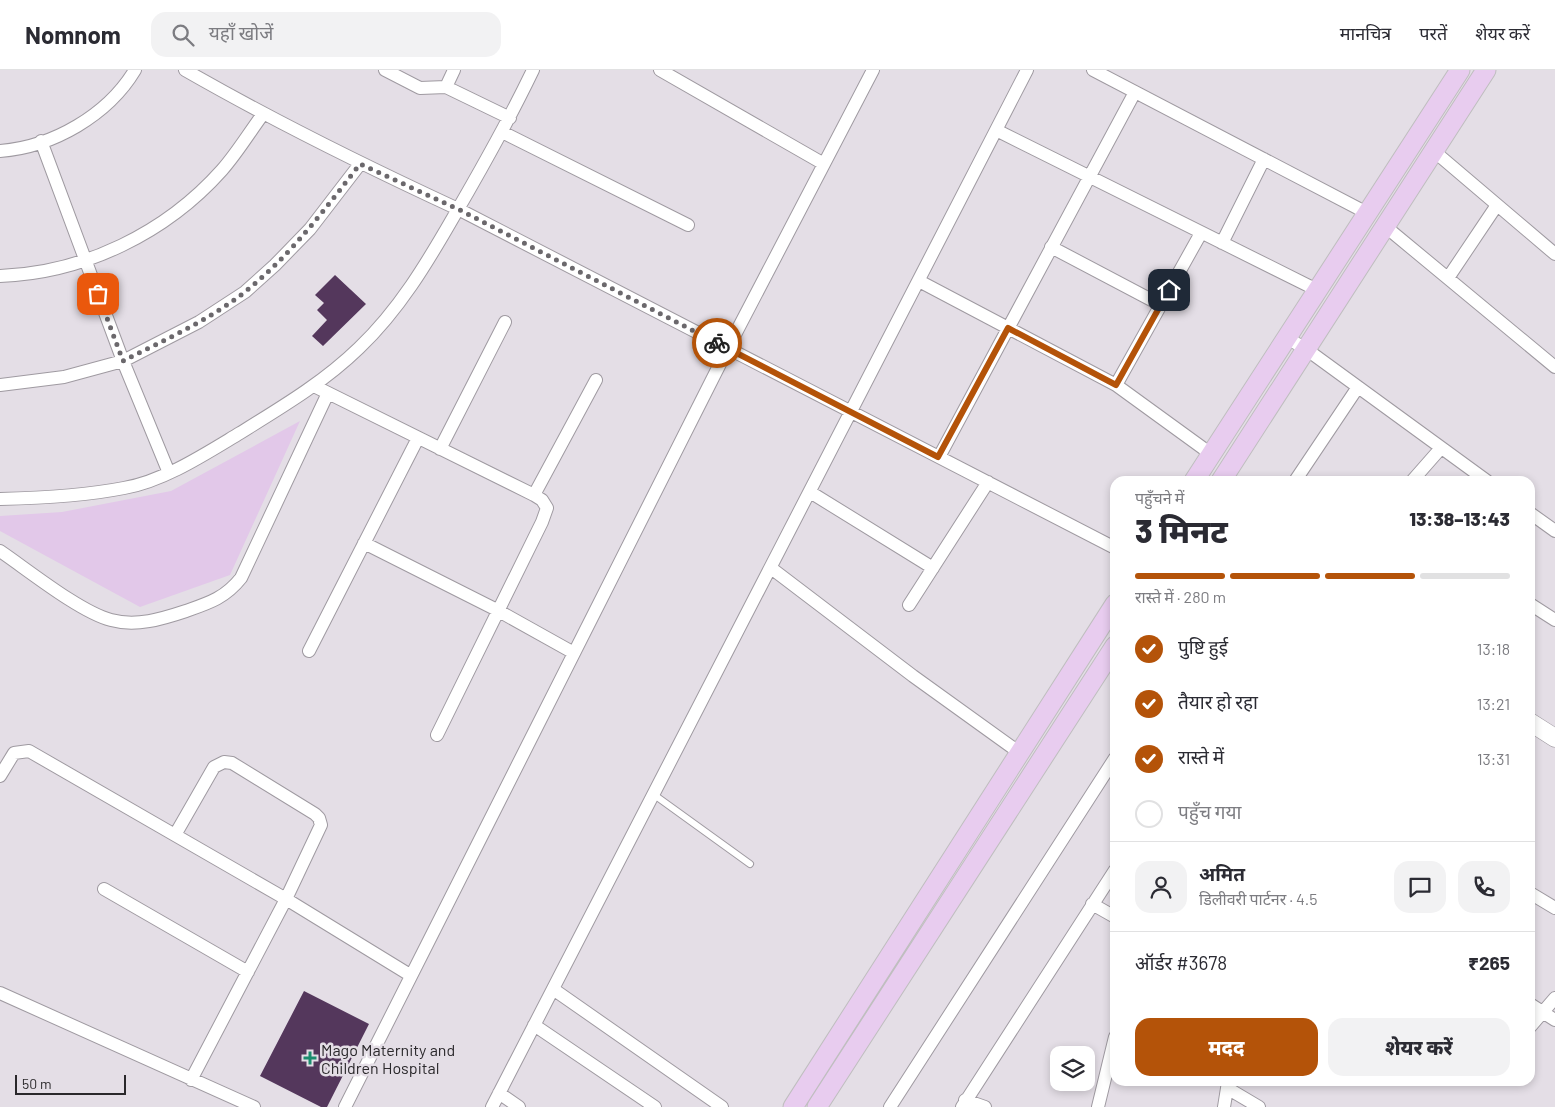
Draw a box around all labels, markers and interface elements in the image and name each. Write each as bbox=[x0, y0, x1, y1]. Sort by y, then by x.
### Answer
search box bbox=[151, 12, 501, 57]
text: Nomnom bbox=[25, 20, 121, 49]
icon: search bbox=[169, 21, 197, 49]
text: यहाँ खोजें bbox=[209, 21, 273, 44]
text: मानचित्र bbox=[1340, 22, 1391, 44]
text: परतें bbox=[1419, 22, 1447, 44]
text: शेयर करें bbox=[1475, 22, 1530, 44]
pin bbox=[1148, 269, 1190, 311]
pin bbox=[77, 273, 119, 315]
icon: home bbox=[1155, 276, 1183, 304]
icon: bag bbox=[84, 280, 112, 308]
courier bbox=[692, 318, 742, 368]
icon: bike bbox=[703, 329, 731, 357]
text: पहुँचने में bbox=[1135, 488, 1184, 507]
text: 13:38–13:43 bbox=[1409, 507, 1510, 530]
text: 3 मिनट bbox=[1135, 511, 1228, 549]
text: रास्ते में · 280 m bbox=[1135, 587, 1226, 606]
icon: check bbox=[1135, 635, 1163, 663]
text: पुष्टि हुई bbox=[1178, 635, 1228, 658]
text: 13:18 bbox=[1477, 639, 1510, 658]
icon: check bbox=[1135, 690, 1163, 718]
text: तैयार हो रहा bbox=[1178, 690, 1258, 713]
text: 13:21 bbox=[1477, 694, 1510, 713]
icon: check bbox=[1135, 745, 1163, 773]
text: रास्ते में bbox=[1178, 745, 1224, 768]
text: 13:31 bbox=[1477, 749, 1510, 768]
text: पहुँच गया bbox=[1178, 800, 1241, 823]
button: person bbox=[1135, 861, 1187, 913]
button: chat bbox=[1394, 861, 1446, 913]
button: phone bbox=[1458, 861, 1510, 913]
text: अमित bbox=[1199, 862, 1245, 885]
text: डिलीवरी पार्टनर · 4.5 bbox=[1199, 889, 1317, 908]
text: ऑर्डर #3678 bbox=[1135, 951, 1227, 974]
text: ₹265 bbox=[1468, 951, 1510, 974]
button: मदद bbox=[1135, 1018, 1318, 1076]
button: शेयर करें bbox=[1328, 1018, 1510, 1076]
place label: Mago Maternity and Children Hospital bbox=[321, 1040, 455, 1077]
map controls bbox=[1050, 1046, 1095, 1091]
button: layers bbox=[1050, 1046, 1095, 1091]
marker: Mago Maternity and Children Hospital bbox=[303, 1051, 317, 1065]
scale bar bbox=[15, 1072, 126, 1095]
text: 50 m bbox=[22, 1075, 51, 1092]

